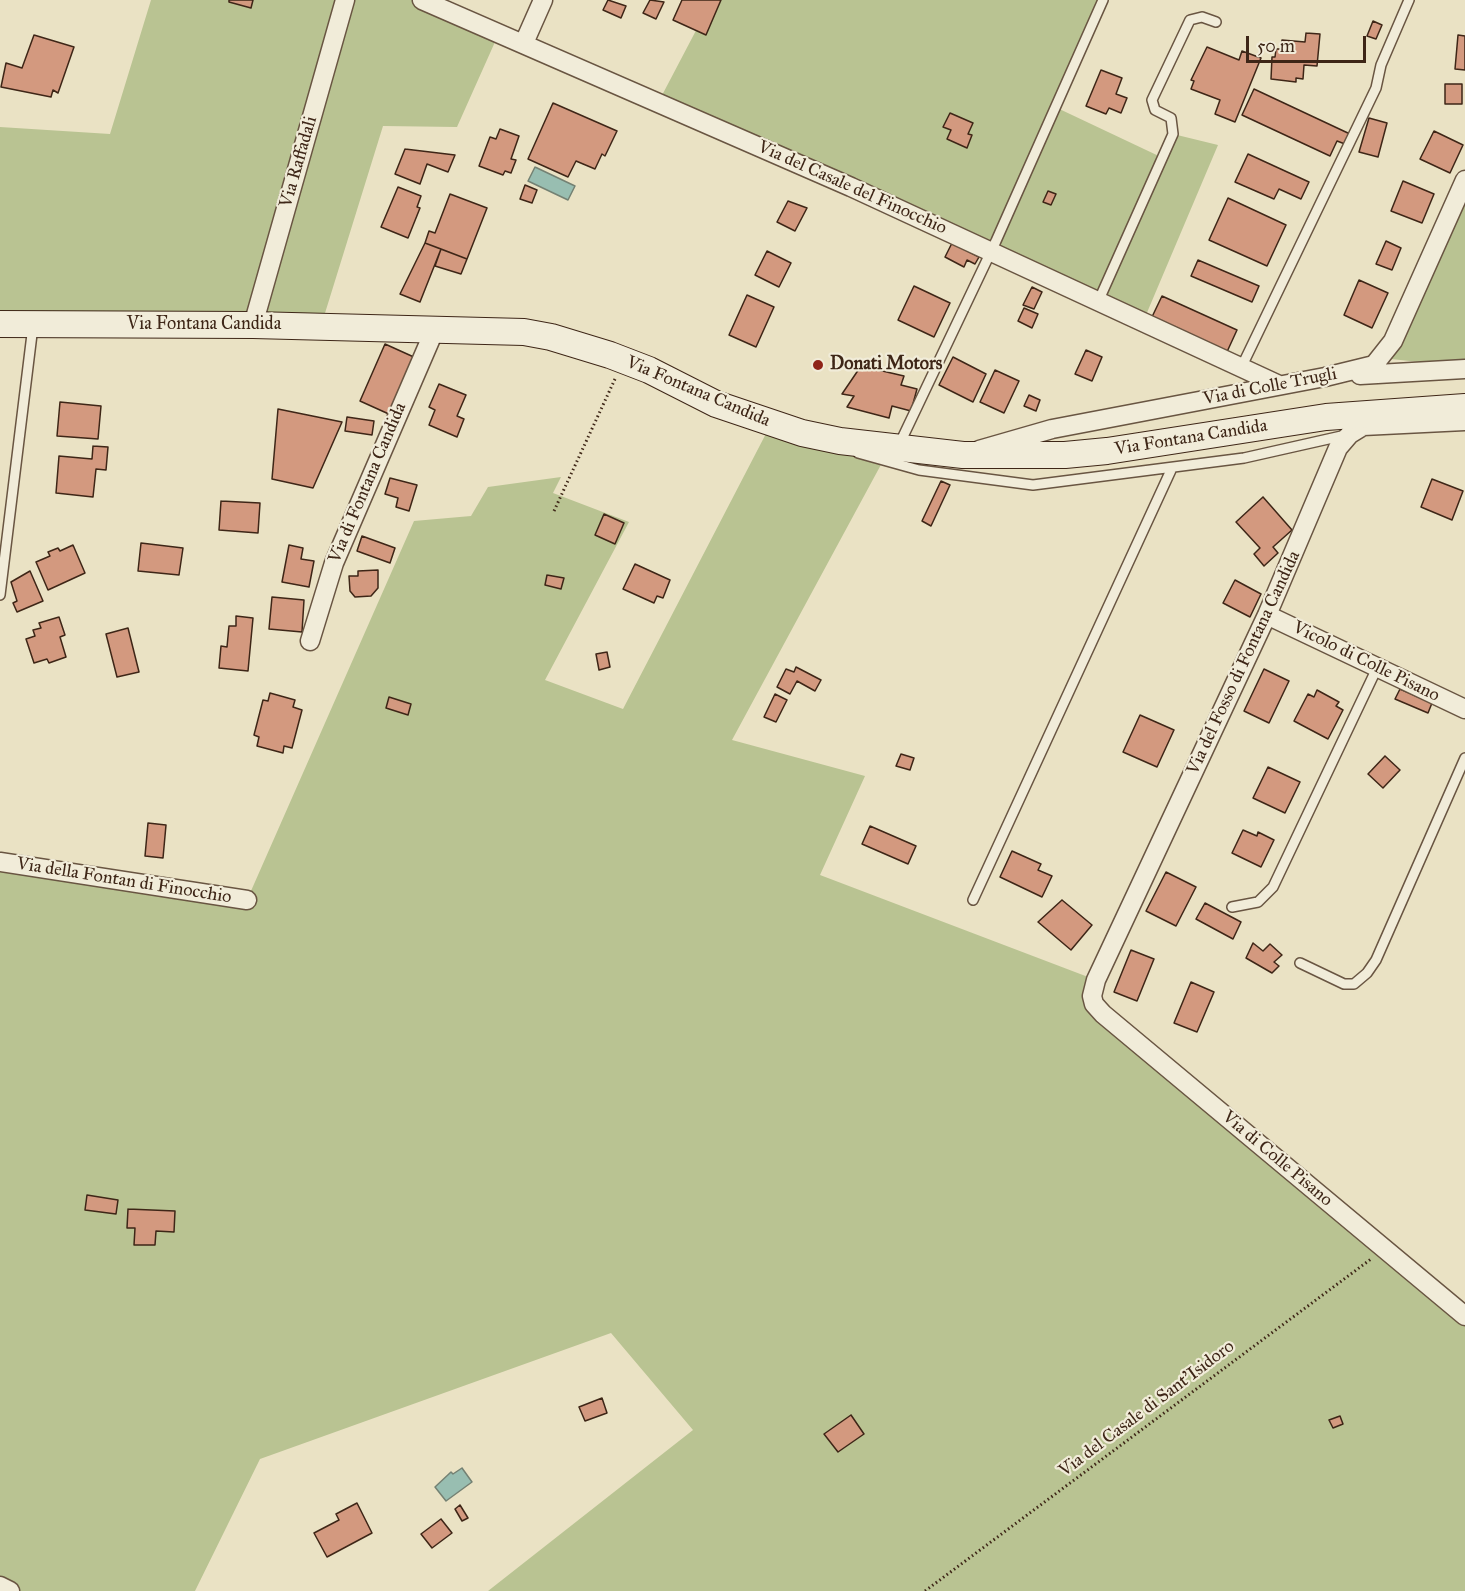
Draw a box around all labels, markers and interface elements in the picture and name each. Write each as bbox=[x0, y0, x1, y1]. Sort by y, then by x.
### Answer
scale bar bbox=[1249, 24, 1369, 62]
text: 50 m bbox=[1257, 35, 1295, 57]
street label: Via Raffadali bbox=[276, 114, 322, 210]
street label: Via del Casale del Finocchio bbox=[754, 137, 950, 239]
street label: Via Fontana Candida bbox=[127, 314, 281, 336]
street label: Via Fontana Candida bbox=[623, 352, 773, 432]
place label: Donati Motors bbox=[830, 354, 942, 376]
marker: Donati Motors bbox=[811, 358, 825, 372]
street label: Via di Colle Trugli bbox=[1201, 363, 1339, 411]
street label: Via di Fontana Candida bbox=[324, 399, 412, 567]
street label: Via Fontana Candida bbox=[1113, 415, 1269, 461]
street label: Via del Fosso di Fontana Candida bbox=[1183, 548, 1305, 778]
street label: Vicolo di Colle Pisano bbox=[1289, 617, 1443, 707]
street label: Via della Fontan di Finocchio bbox=[15, 853, 233, 909]
street label: Via di Colle Pisano bbox=[1217, 1106, 1337, 1212]
street label: Via del Casale di Sant'Isidoro bbox=[1055, 1336, 1239, 1482]

